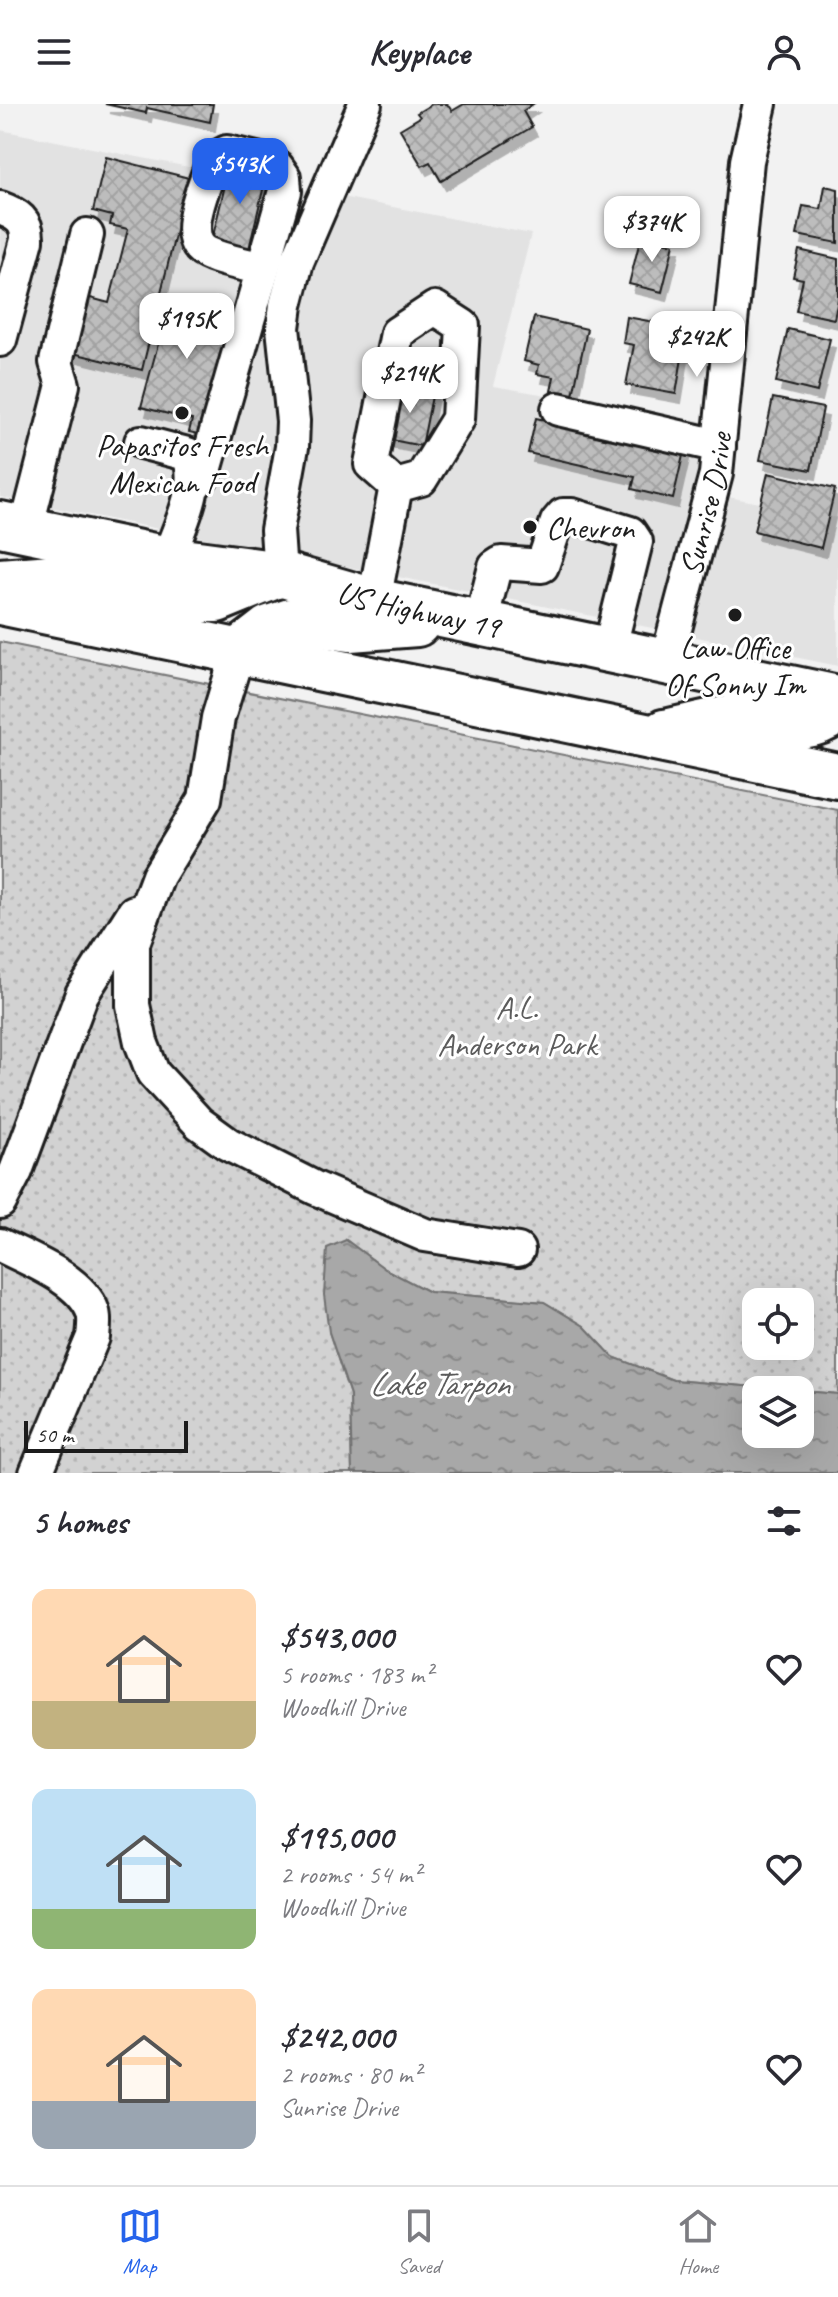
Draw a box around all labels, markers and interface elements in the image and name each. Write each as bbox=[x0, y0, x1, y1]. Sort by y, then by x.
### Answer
text: Keyplace bbox=[368, 29, 470, 75]
icon: menu bbox=[32, 30, 76, 74]
icon: person bbox=[762, 30, 806, 74]
pin: $543K bbox=[184, 138, 296, 206]
text: $543K bbox=[210, 147, 270, 180]
pin: $374K bbox=[596, 196, 708, 264]
text: $374K bbox=[622, 205, 682, 238]
pin: $195K bbox=[131, 293, 243, 361]
text: $195K bbox=[157, 302, 217, 335]
pin: $242K bbox=[641, 311, 753, 379]
text: $242K bbox=[667, 320, 727, 353]
pin: $214K bbox=[354, 347, 466, 415]
text: $214K bbox=[380, 356, 440, 389]
marker: Papasitos Fresh Mexican Food bbox=[173, 404, 191, 422]
place label: Papasitos Fresh Mexican Food bbox=[96, 425, 270, 503]
street label: Sunrise Drive bbox=[670, 428, 741, 580]
place label: Chevron bbox=[546, 507, 636, 548]
marker: Chevron bbox=[521, 518, 539, 536]
street label: US Highway 19 bbox=[333, 571, 506, 648]
marker: Law Office Of Sonny Im bbox=[726, 606, 744, 624]
place label: Law Office Of Sonny Im bbox=[665, 627, 807, 705]
park label: A.L. Anderson Park bbox=[438, 987, 599, 1065]
map controls bbox=[742, 1288, 814, 1448]
button: locate bbox=[742, 1288, 814, 1360]
water label: Lake Tarpon bbox=[369, 1362, 511, 1405]
button: layers bbox=[742, 1376, 814, 1448]
scale bar bbox=[24, 1417, 188, 1453]
text: 50 m bbox=[36, 1421, 73, 1449]
icon: filters bbox=[762, 1499, 806, 1543]
text: 5 homes bbox=[32, 1500, 127, 1543]
text: $543,000 bbox=[280, 1615, 393, 1658]
icon: home bbox=[96, 1621, 192, 1717]
icon: heart bbox=[762, 1647, 806, 1691]
text: 5 rooms · 183 m² bbox=[280, 1658, 432, 1691]
text: Woodhill Drive bbox=[280, 1691, 405, 1724]
text: $195,000 bbox=[280, 1815, 393, 1858]
icon: home bbox=[96, 1821, 192, 1917]
icon: heart bbox=[762, 1847, 806, 1891]
text: 2 rooms · 54 m² bbox=[280, 1858, 421, 1891]
text: Woodhill Drive bbox=[280, 1891, 405, 1924]
text: $242,000 bbox=[280, 2015, 394, 2058]
icon: home bbox=[96, 2021, 192, 2117]
icon: heart bbox=[762, 2047, 806, 2091]
text: 2 rooms · 80 m² bbox=[280, 2058, 421, 2091]
text: Sunrise Drive bbox=[280, 2091, 398, 2124]
tab: Map bbox=[118, 2204, 162, 2280]
tab: Saved bbox=[397, 2204, 441, 2280]
tab: Home bbox=[676, 2204, 720, 2280]

